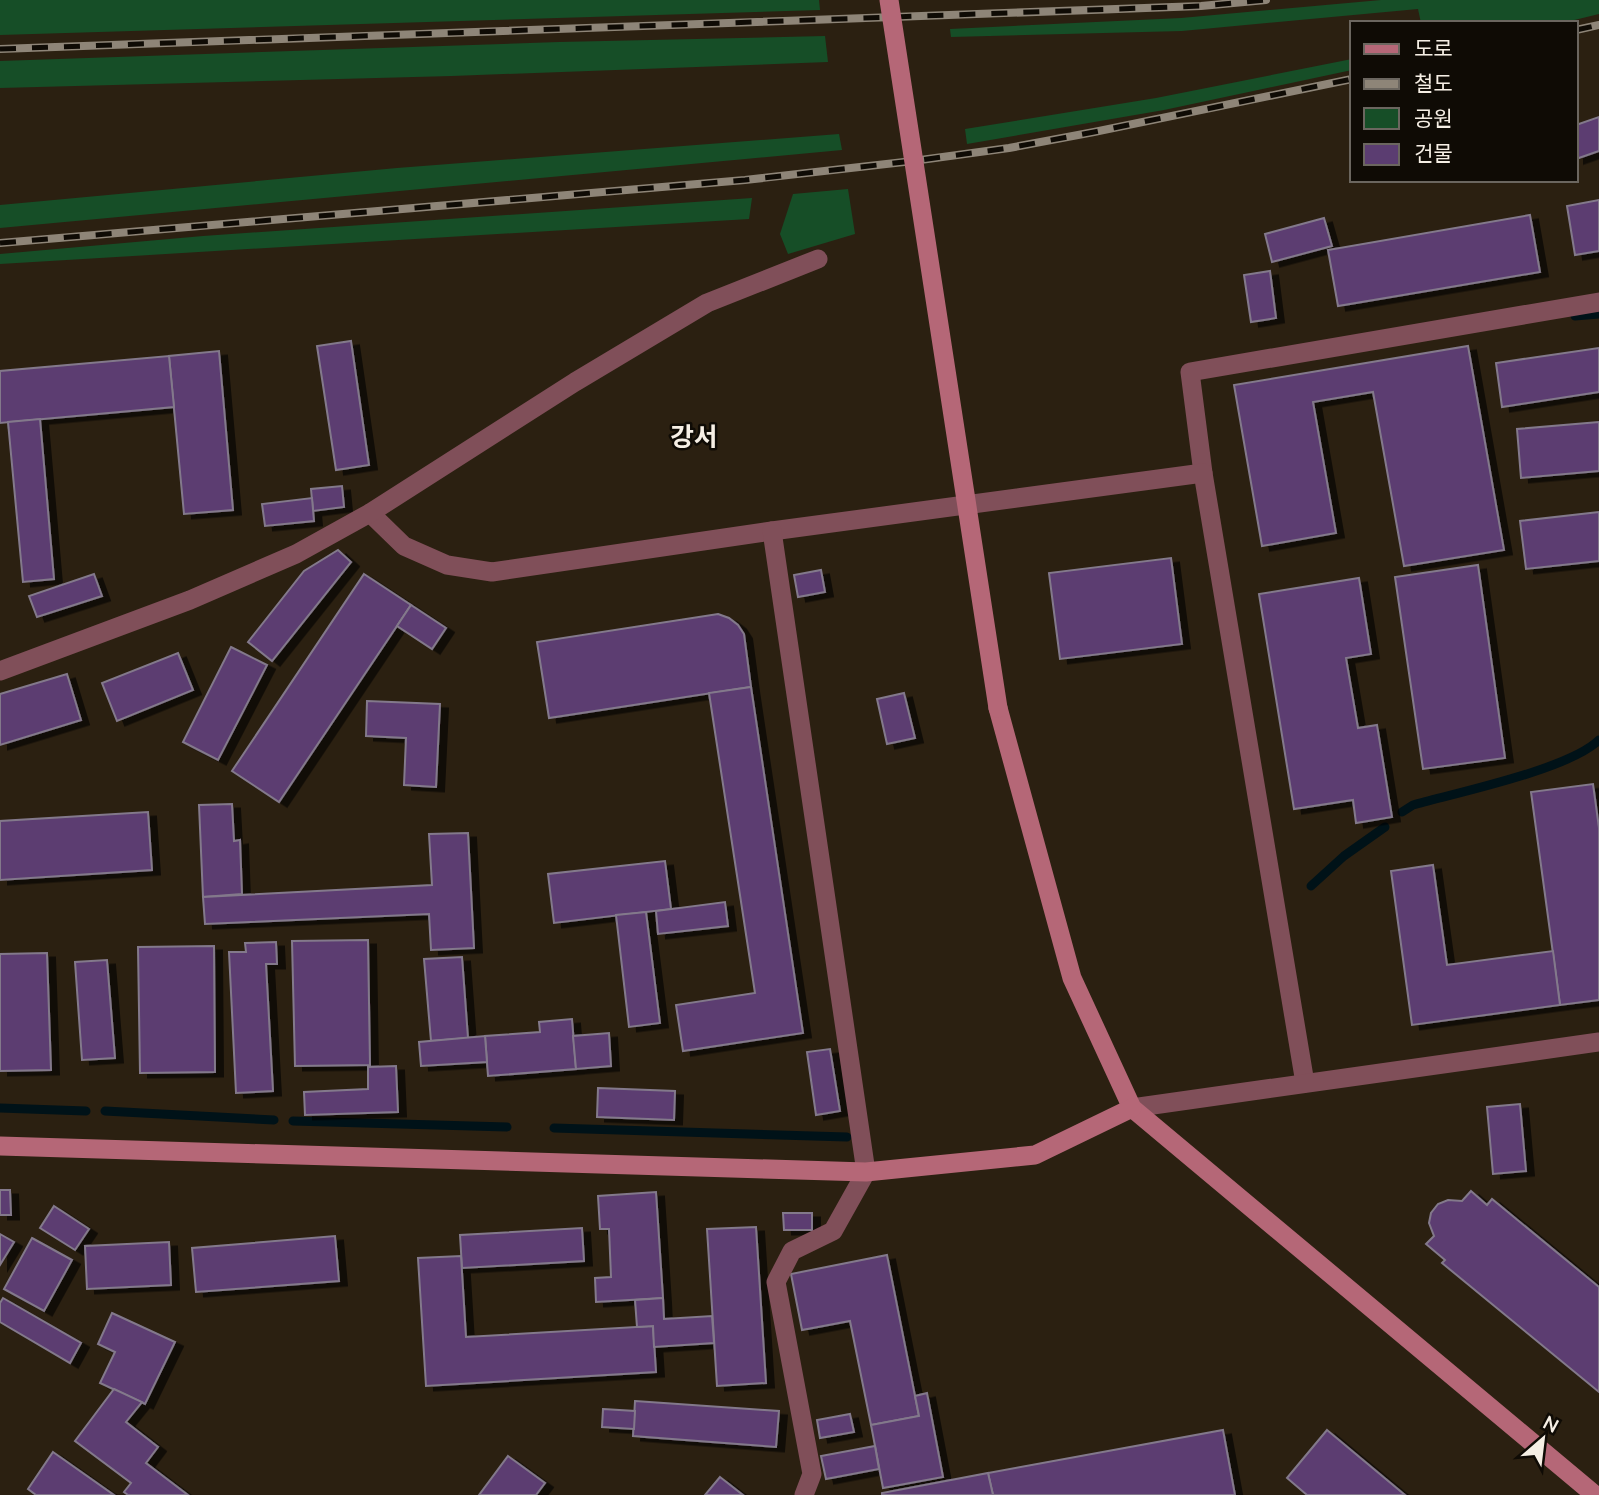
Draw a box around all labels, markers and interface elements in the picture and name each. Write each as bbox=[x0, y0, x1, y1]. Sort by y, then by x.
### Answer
legend bbox=[1350, 21, 1578, 182]
text: 도로 bbox=[1414, 35, 1453, 63]
text: 철도 bbox=[1414, 70, 1453, 98]
text: 공원 bbox=[1414, 105, 1453, 133]
text: 건물 bbox=[1414, 140, 1453, 168]
district label: 강서 bbox=[670, 420, 718, 455]
north arrow bbox=[1508, 1404, 1578, 1474]
text: N bbox=[1538, 1410, 1563, 1440]

